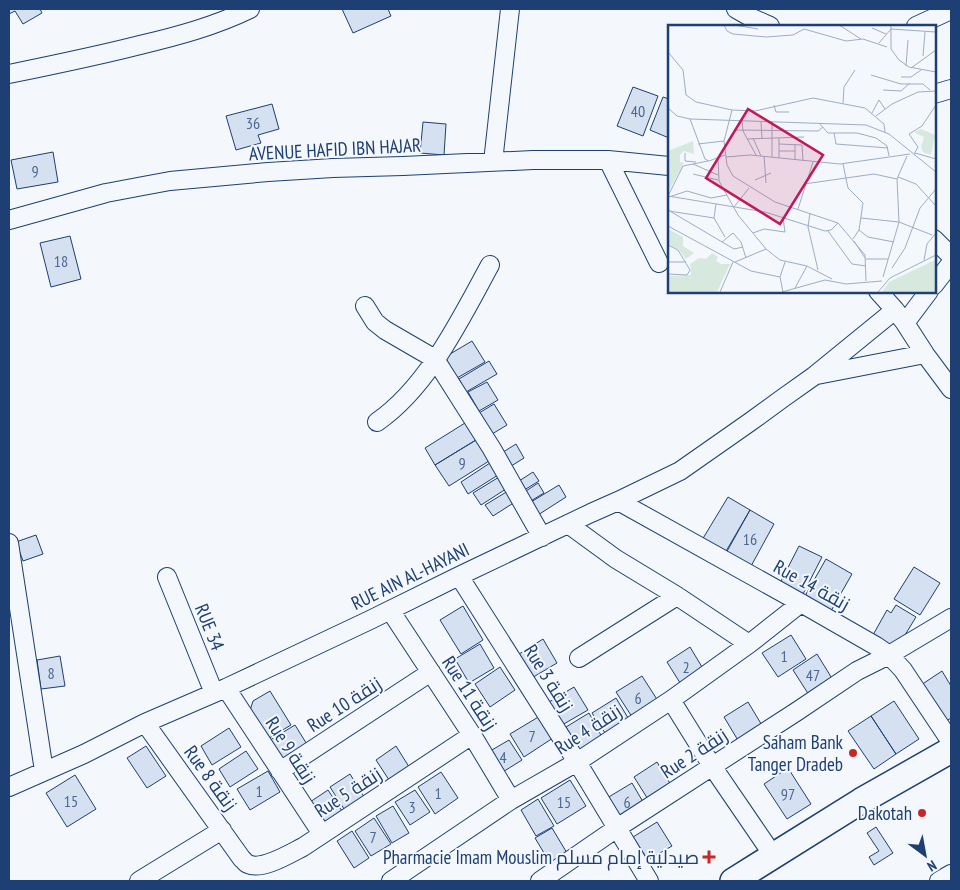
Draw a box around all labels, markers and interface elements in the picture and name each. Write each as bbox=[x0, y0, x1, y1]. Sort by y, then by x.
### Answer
inset map bbox=[668, 25, 935, 292]
house number: 40 bbox=[631, 101, 645, 121]
house number: 36 bbox=[246, 113, 260, 133]
street label: AVENUE HAFID IBN HAJAR bbox=[248, 133, 422, 165]
house number: 9 bbox=[31, 161, 39, 181]
house number: 18 bbox=[54, 251, 68, 271]
house number: 9 bbox=[458, 453, 466, 473]
house number: 16 bbox=[743, 529, 757, 549]
street label: RUE AIN AL-HAYANI bbox=[347, 537, 473, 615]
street label: Rue 14 زنقة bbox=[770, 554, 854, 616]
street label: RUE 34 bbox=[190, 600, 230, 654]
street label: Rue 3 زنقة bbox=[519, 640, 579, 716]
house number: 1 bbox=[780, 646, 788, 666]
street label: Rue 11 زنقة bbox=[437, 651, 503, 735]
house number: 2 bbox=[682, 657, 690, 677]
house number: 8 bbox=[47, 663, 55, 683]
house number: 47 bbox=[806, 665, 820, 685]
street label: Rue 10 زنقة bbox=[302, 671, 386, 737]
house number: 6 bbox=[634, 688, 642, 708]
street label: Rue 4 زنقة bbox=[550, 699, 626, 759]
street label: Rue 9 زنقة bbox=[261, 712, 321, 788]
street label: Rue 2 زنقة bbox=[656, 723, 732, 783]
house number: 7 bbox=[528, 726, 536, 746]
place label: Saham Bank Tanger Dradeb bbox=[748, 730, 844, 776]
street label: Rue 8 زنقة bbox=[179, 741, 243, 815]
house number: 4 bbox=[499, 747, 507, 767]
marker: Saham Bank Tanger Dradeb bbox=[847, 747, 859, 759]
street label: Rue 5 زنقة bbox=[310, 762, 386, 822]
house number: 1 bbox=[255, 781, 263, 801]
house number: 1 bbox=[434, 783, 442, 803]
house number: 97 bbox=[781, 784, 795, 804]
house number: 15 bbox=[64, 791, 78, 811]
house number: 15 bbox=[557, 792, 571, 812]
house number: 6 bbox=[623, 792, 631, 812]
house number: 3 bbox=[408, 797, 416, 817]
place label: Dakotah bbox=[858, 801, 912, 825]
marker: Dakotah bbox=[916, 807, 928, 819]
house number: 7 bbox=[369, 827, 377, 847]
north arrow bbox=[900, 830, 950, 880]
place label: Pharmacie Imam Mouslim صيدلية إمام مسلم bbox=[383, 845, 699, 871]
marker: Pharmacie Imam Mouslim صيدلية إمام مسلم bbox=[703, 851, 715, 863]
text: N bbox=[924, 856, 940, 876]

